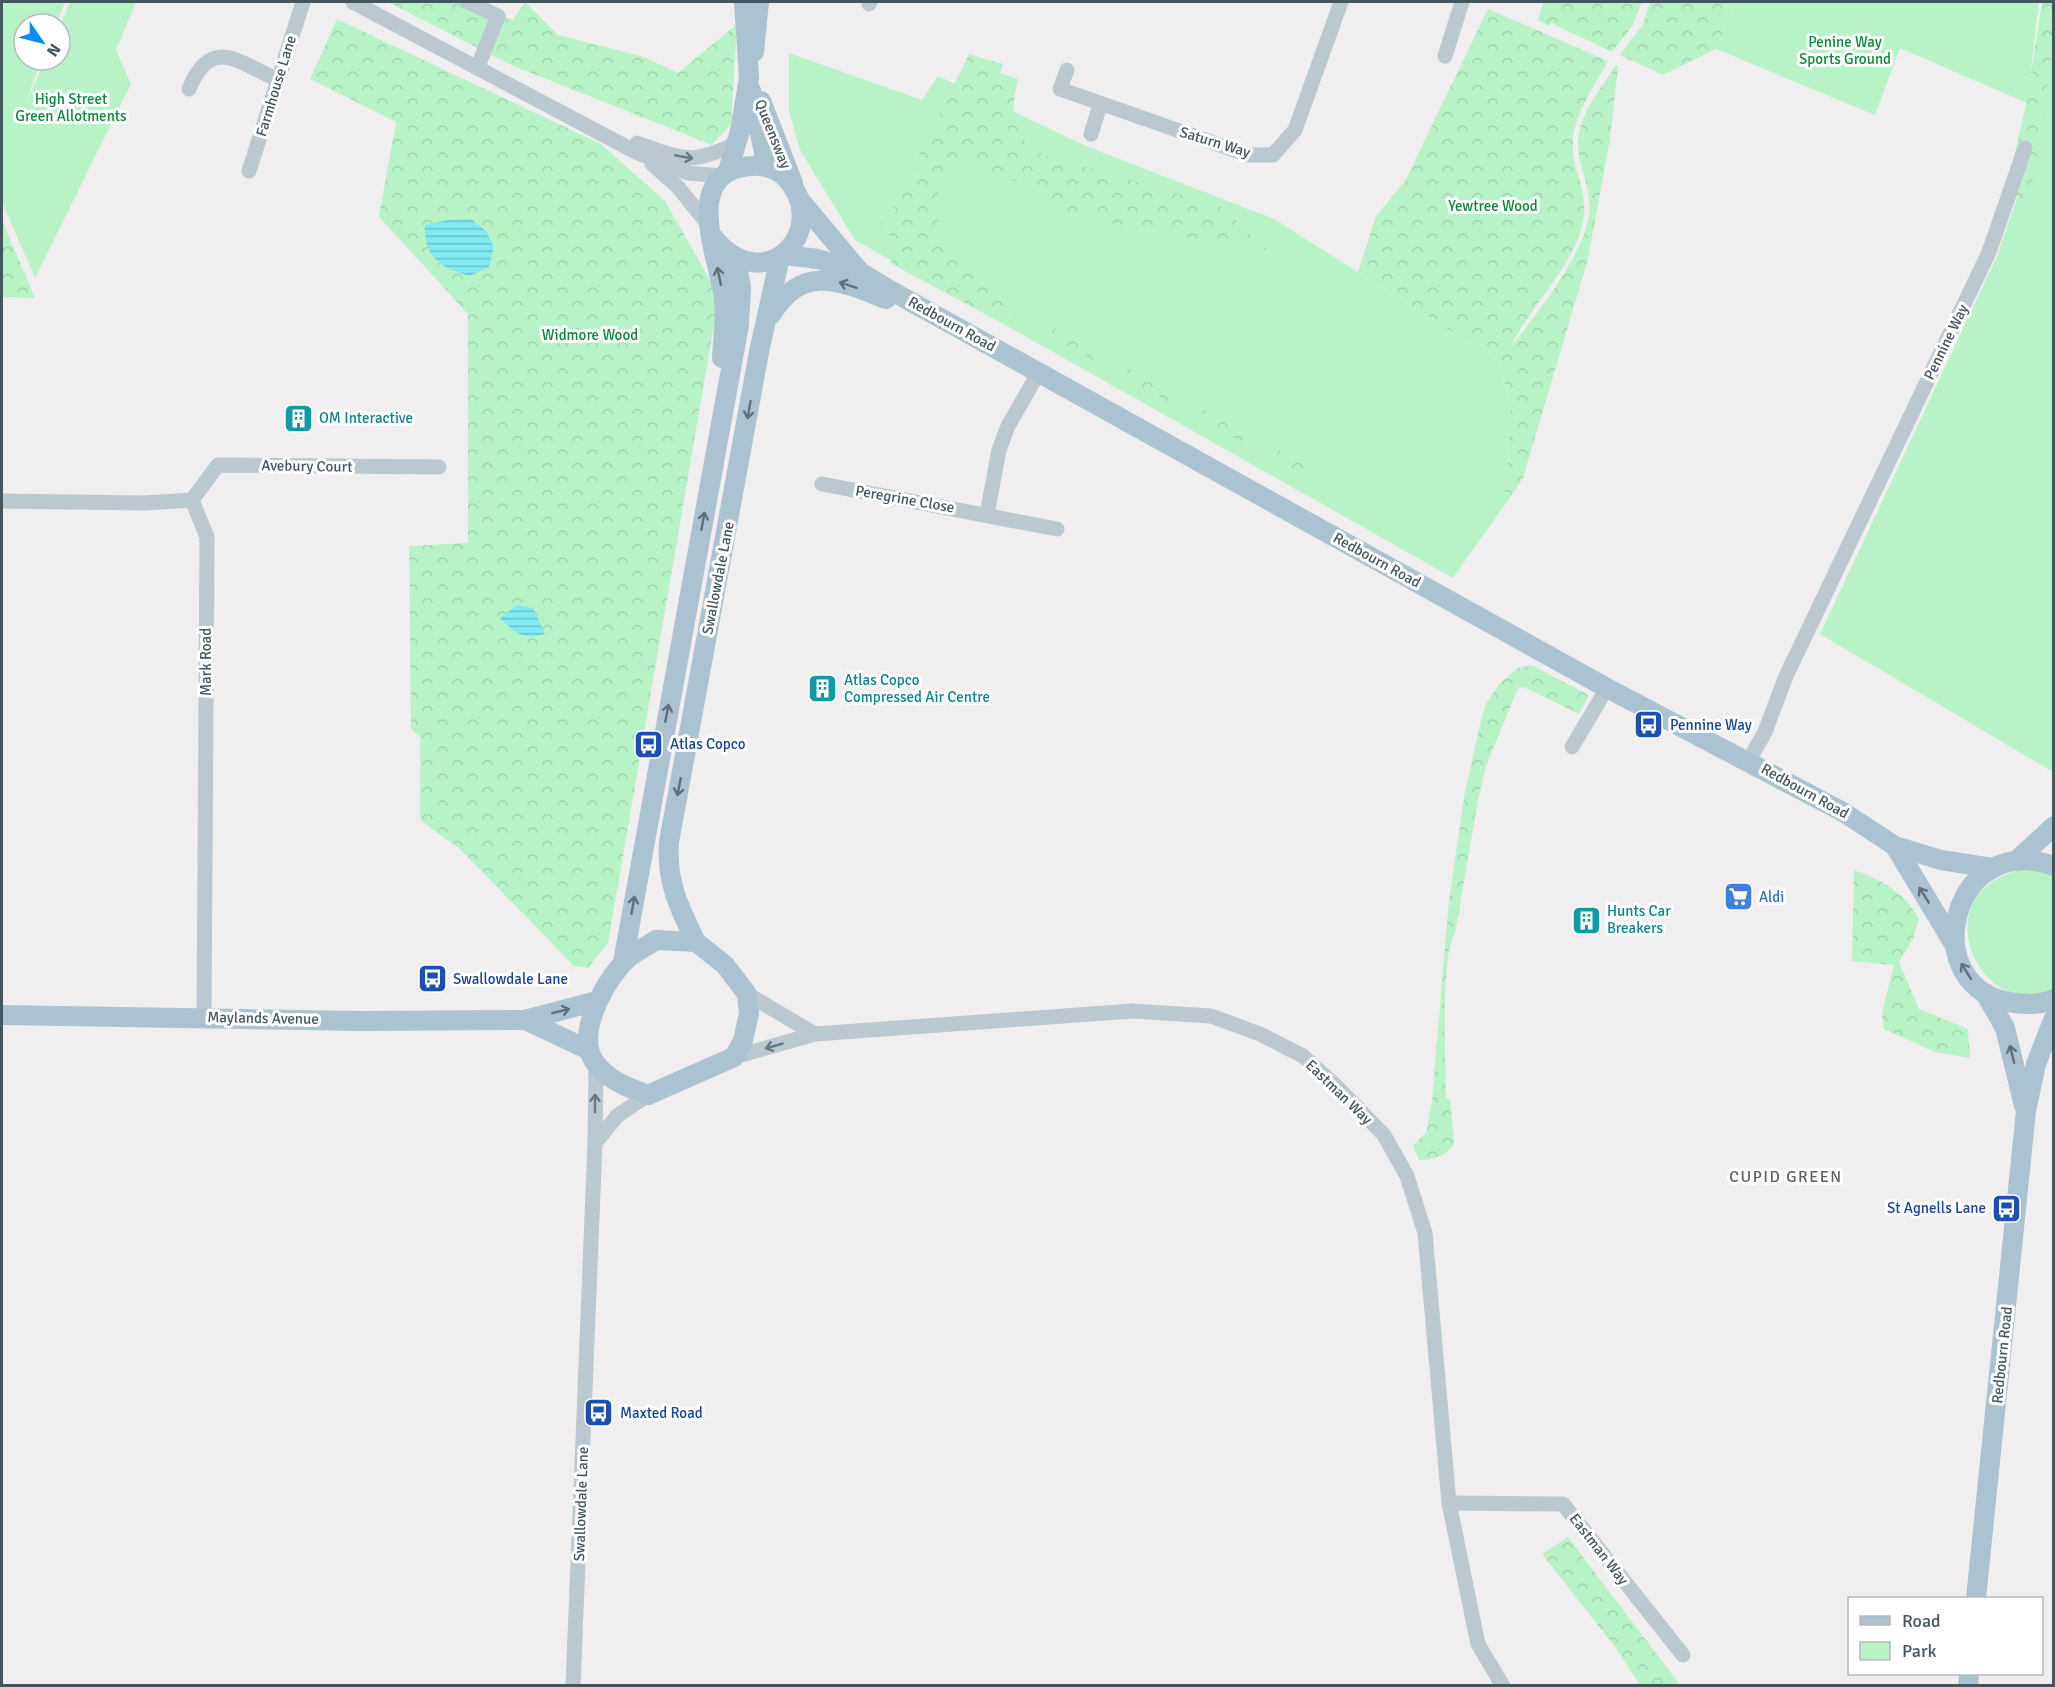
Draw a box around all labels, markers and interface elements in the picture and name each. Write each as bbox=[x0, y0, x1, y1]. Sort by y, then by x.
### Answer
north arrow bbox=[12, 12, 72, 72]
street label: Farmhouse Lane bbox=[252, 33, 300, 139]
park label: Penine Way Sports Ground bbox=[1799, 33, 1891, 68]
text: N bbox=[42, 40, 65, 60]
park label: High Street Green Allotments bbox=[15, 90, 127, 125]
street label: Queensway bbox=[751, 97, 795, 171]
street label: Saturn Way bbox=[1178, 123, 1252, 161]
one-way arrow bbox=[674, 152, 693, 163]
park label: Yewtree Wood bbox=[1448, 197, 1538, 215]
one-way arrow bbox=[713, 267, 724, 286]
one-way arrow bbox=[839, 279, 858, 290]
street label: Redbourn Road bbox=[905, 293, 999, 355]
street label: Pennine Way bbox=[1920, 301, 1972, 383]
park label: Widmore Wood bbox=[542, 326, 638, 344]
one-way arrow bbox=[743, 399, 754, 419]
building icon: OM Interactive bbox=[282, 402, 314, 434]
place label: OM Interactive bbox=[319, 409, 413, 427]
street label: Avebury Court bbox=[261, 456, 353, 476]
street label: Peregrine Close bbox=[854, 481, 956, 517]
one-way arrow bbox=[697, 512, 708, 531]
street label: Swallowdale Lane bbox=[698, 520, 738, 636]
street label: Redbourn Road bbox=[1330, 529, 1424, 591]
street label: Mark Road bbox=[197, 628, 215, 696]
place label: Atlas Copco Compressed Air Centre bbox=[844, 671, 990, 706]
building icon: Atlas Copco Compressed Air Centre bbox=[807, 673, 839, 705]
one-way arrow bbox=[662, 703, 673, 723]
bus stop icon: Pennine Way bbox=[1633, 709, 1665, 741]
place label: Pennine Way bbox=[1670, 716, 1752, 734]
bus stop icon: Atlas Copco bbox=[633, 728, 665, 760]
place label: Atlas Copco bbox=[670, 735, 746, 753]
street label: Redbourn Road bbox=[1758, 760, 1852, 822]
one-way arrow bbox=[673, 777, 684, 797]
supermarket icon: Aldi bbox=[1722, 881, 1754, 913]
one-way arrow bbox=[1918, 887, 1930, 904]
place label: Aldi bbox=[1759, 888, 1784, 906]
one-way arrow bbox=[628, 895, 639, 915]
place label: Hunts Car Breakers bbox=[1607, 902, 1671, 937]
building icon: Hunts Car Breakers bbox=[1570, 904, 1602, 936]
bus stop icon: Swallowdale Lane bbox=[416, 963, 448, 995]
one-way arrow bbox=[1959, 963, 1971, 980]
place label: Swallowdale Lane bbox=[453, 970, 568, 988]
one-way arrow bbox=[552, 1004, 571, 1016]
street label: Maylands Avenue bbox=[207, 1008, 319, 1028]
one-way arrow bbox=[765, 1041, 784, 1052]
one-way arrow bbox=[2005, 1045, 2017, 1064]
street label: Eastman Way bbox=[1302, 1056, 1376, 1128]
one-way arrow bbox=[590, 1094, 601, 1114]
district label: CUPID GREEN bbox=[1729, 1167, 1843, 1187]
bus stop icon: St Agnells Lane bbox=[1991, 1192, 2023, 1224]
place label: St Agnells Lane bbox=[1887, 1199, 1986, 1217]
street label: Redbourn Road bbox=[1988, 1306, 2016, 1404]
bus stop icon: Maxted Road bbox=[583, 1397, 615, 1429]
place label: Maxted Road bbox=[620, 1404, 703, 1422]
street label: Swallowdale Lane bbox=[570, 1446, 592, 1562]
street label: Eastman Way bbox=[1566, 1510, 1632, 1588]
legend bbox=[1848, 1597, 2043, 1675]
text: Road bbox=[1902, 1610, 1941, 1632]
text: Park bbox=[1902, 1640, 1937, 1662]

